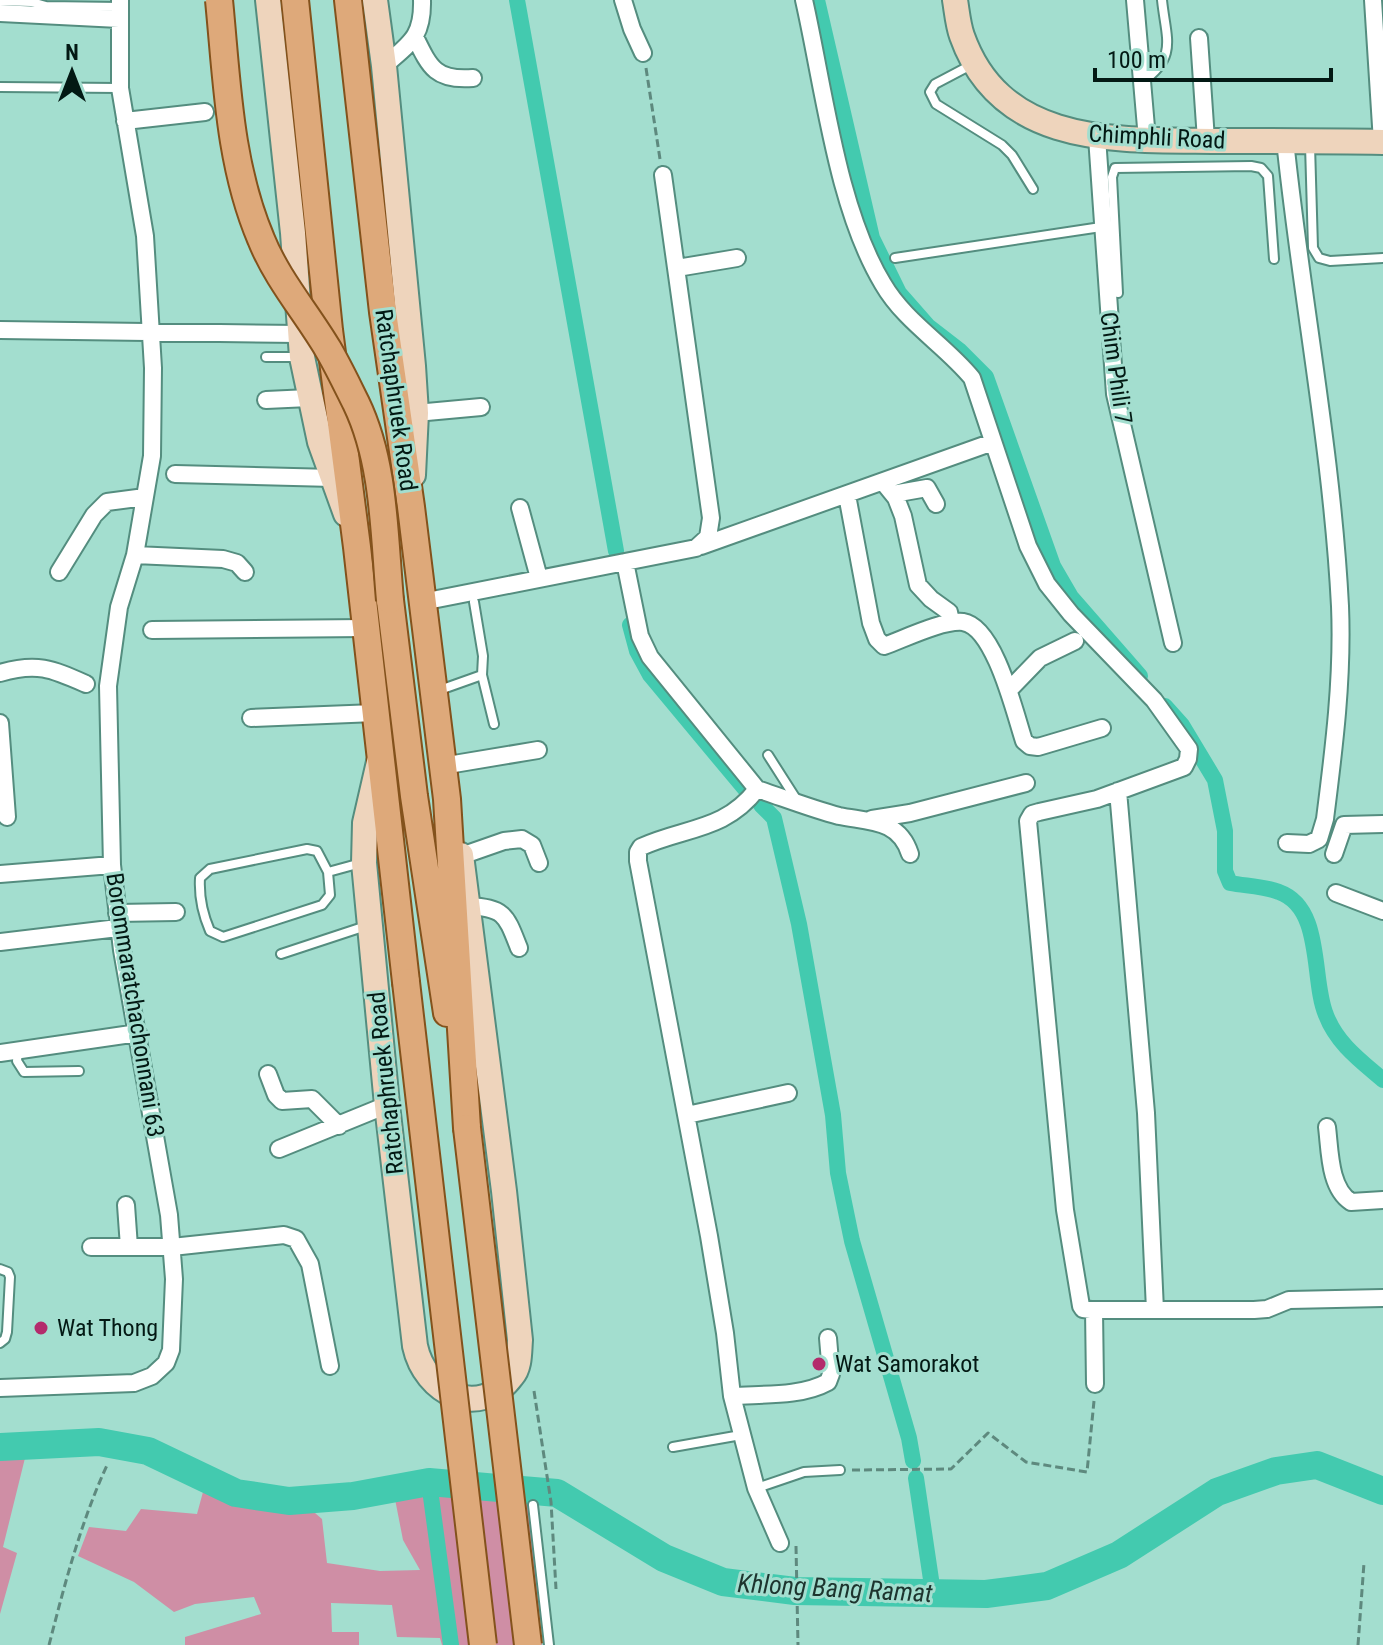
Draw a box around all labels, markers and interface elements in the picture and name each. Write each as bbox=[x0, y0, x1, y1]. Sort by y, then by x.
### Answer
north arrow bbox=[32, 32, 112, 112]
scale bar bbox=[1095, 32, 1331, 82]
text: N bbox=[65, 40, 79, 65]
text: 100 m bbox=[1107, 46, 1166, 74]
street label: Chimphli Road bbox=[1088, 119, 1226, 155]
street label: Ratchaphruek Road bbox=[369, 307, 423, 493]
street label: Chim Phili 7 bbox=[1094, 310, 1138, 426]
street label: Borommaratchachonnani 63 bbox=[100, 871, 170, 1139]
street label: Ratchaphruek Road bbox=[362, 990, 410, 1176]
place label: Wat Thong bbox=[57, 1314, 158, 1342]
marker: Wat Thong bbox=[32, 1319, 50, 1337]
place label: Wat Samorakot bbox=[835, 1350, 979, 1378]
marker: Wat Samorakot bbox=[810, 1355, 828, 1373]
water label: Khlong Bang Ramat bbox=[737, 1568, 934, 1608]

